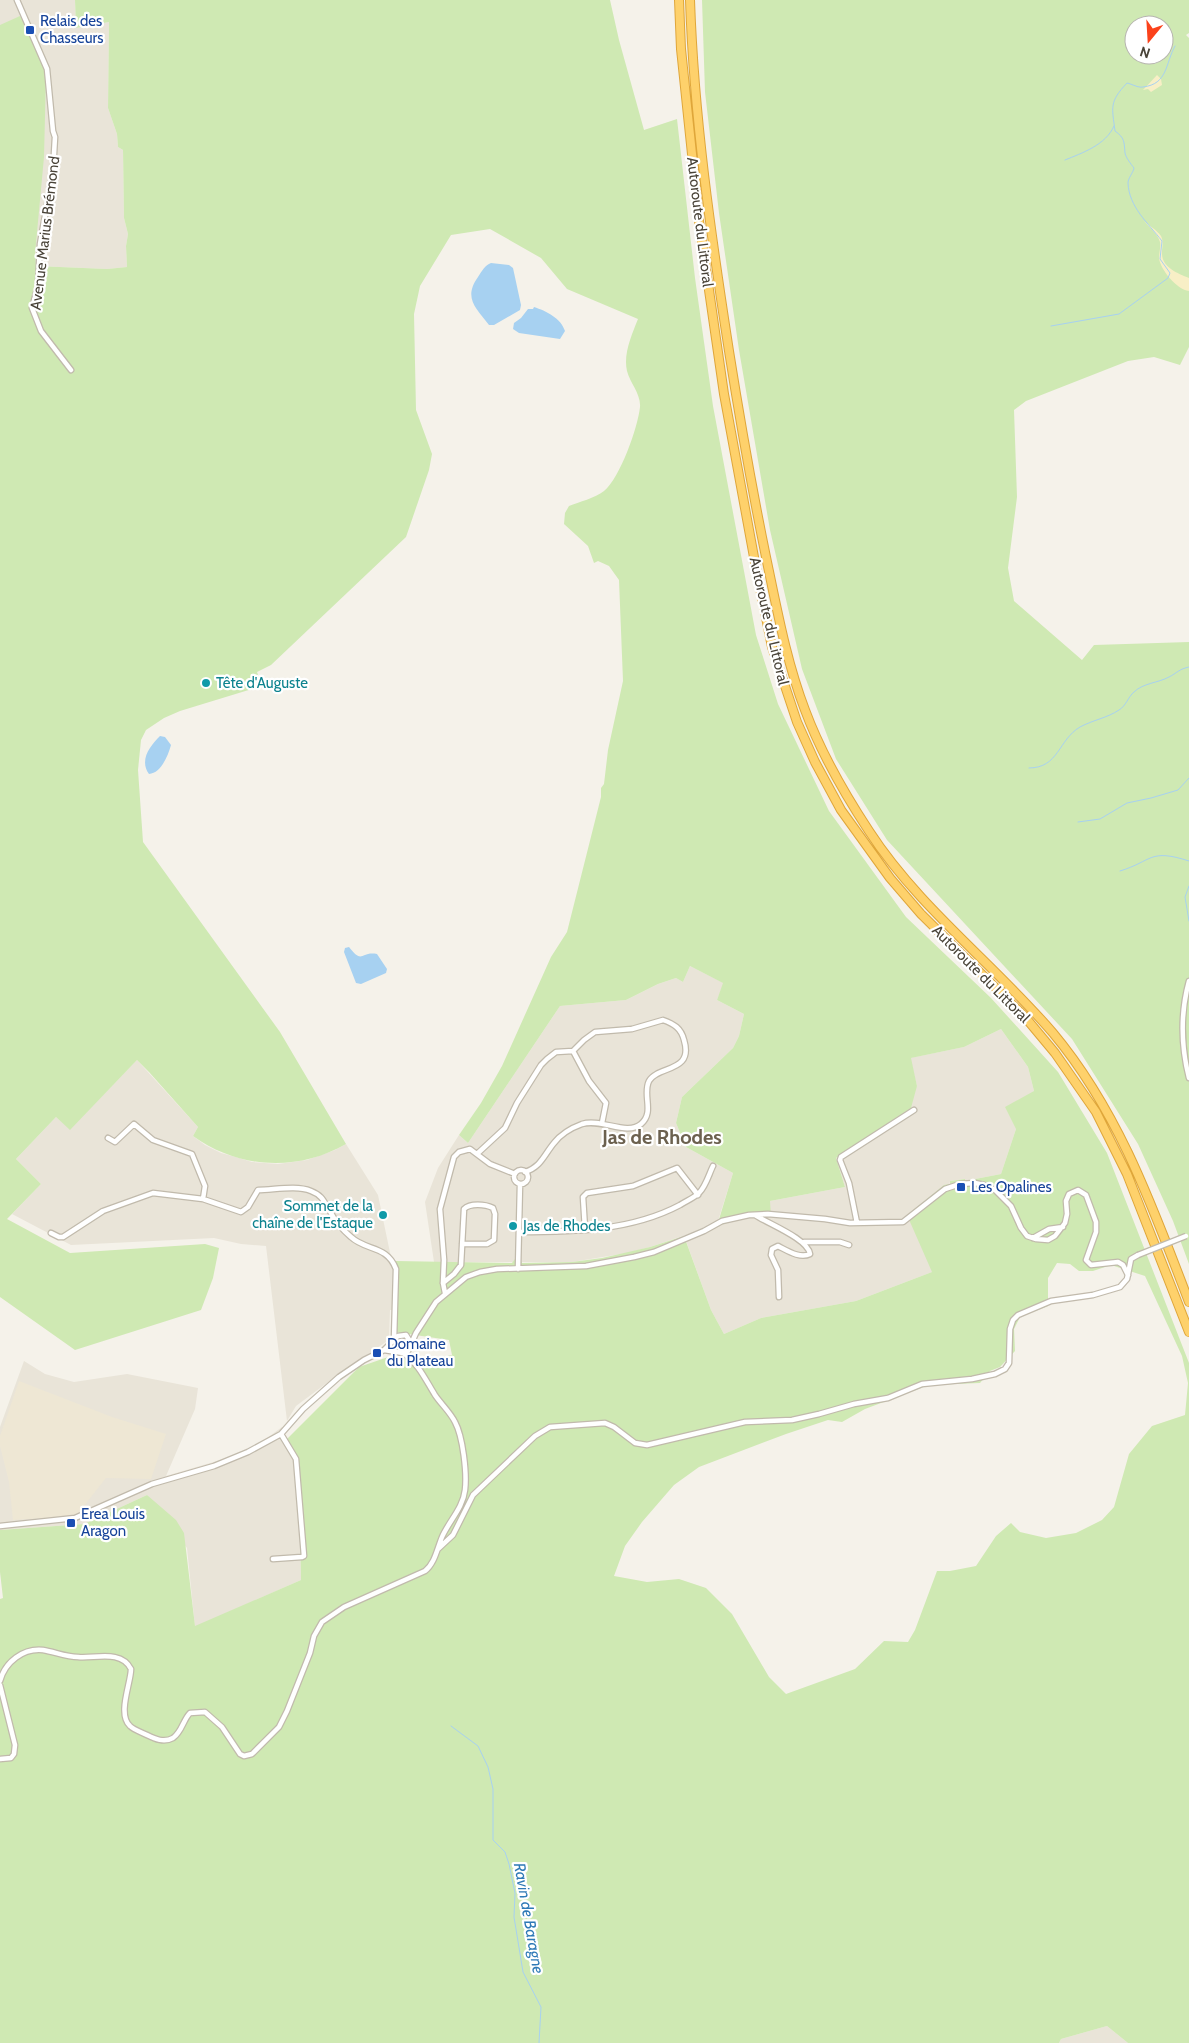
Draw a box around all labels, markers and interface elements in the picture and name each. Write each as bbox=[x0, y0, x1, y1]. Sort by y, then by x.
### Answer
place label: Relais des Chasseurs bbox=[40, 12, 103, 47]
north arrow bbox=[1124, 15, 1174, 65]
marker: Relais des Chasseurs bbox=[24, 24, 36, 36]
text: N bbox=[1137, 42, 1152, 62]
street label: Avenue Marius Brémond bbox=[27, 155, 63, 311]
street label: Autoroute du Littoral bbox=[683, 156, 717, 288]
street label: Autoroute du Littoral bbox=[746, 555, 793, 687]
place label: Tête d'Auguste bbox=[216, 674, 308, 692]
marker: Tête d'Auguste bbox=[200, 677, 212, 689]
street label: Autoroute du Littoral bbox=[928, 921, 1034, 1027]
district label: Jas de Rhodes bbox=[601, 1125, 722, 1149]
place label: Les Opalines bbox=[971, 1178, 1052, 1196]
marker: Les Opalines bbox=[955, 1181, 967, 1193]
place label: Sommet de la chaîne de l'Estaque bbox=[252, 1197, 374, 1232]
marker: Sommet de la chaîne de l'Estaque bbox=[377, 1209, 389, 1221]
place label: Jas de Rhodes bbox=[522, 1217, 610, 1235]
marker: Jas de Rhodes bbox=[507, 1220, 519, 1232]
place label: Domaine du Plateau bbox=[387, 1335, 453, 1370]
marker: Domaine du Plateau bbox=[371, 1347, 383, 1359]
place label: Erea Louis Aragon bbox=[81, 1505, 145, 1540]
marker: Erea Louis Aragon bbox=[65, 1517, 77, 1529]
water label: Ravin de Baragne bbox=[510, 1861, 548, 1975]

